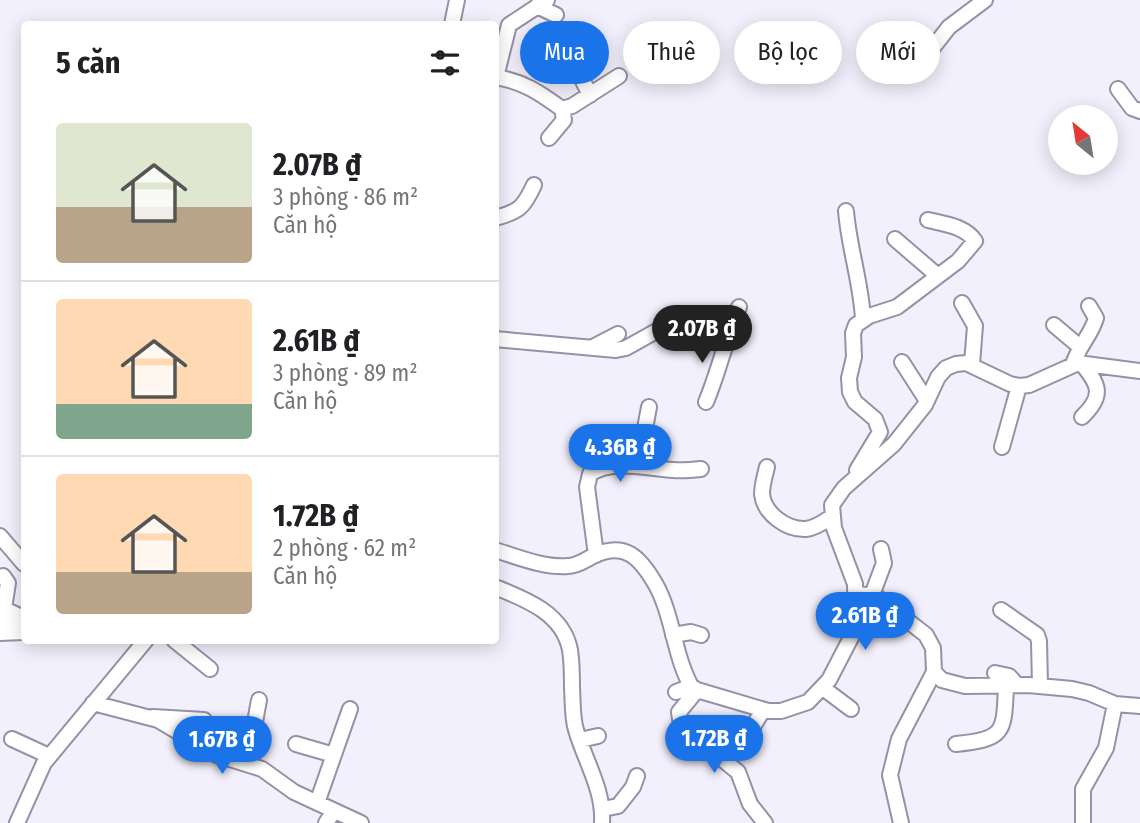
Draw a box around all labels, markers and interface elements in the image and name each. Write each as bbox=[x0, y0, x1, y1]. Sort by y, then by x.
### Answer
chip: Mua bbox=[520, 21, 609, 84]
chip: Thuê bbox=[623, 21, 720, 84]
chip: Bộ lọc bbox=[734, 21, 842, 84]
chip: Mới bbox=[856, 21, 940, 84]
icon: filters bbox=[426, 44, 464, 82]
text: 5 căn bbox=[56, 45, 120, 81]
north arrow bbox=[1048, 105, 1118, 175]
map controls bbox=[1048, 105, 1118, 175]
text: 2.07B ₫ bbox=[273, 147, 362, 183]
icon: home bbox=[112, 151, 196, 235]
text: 3 phòng · 86 m² bbox=[273, 183, 418, 211]
text: Căn hộ bbox=[273, 211, 337, 239]
pin: 2.07B ₫ bbox=[637, 306, 767, 365]
text: 2.07B ₫ bbox=[668, 314, 736, 342]
text: 2.61B ₫ bbox=[273, 323, 360, 359]
icon: home bbox=[112, 327, 196, 411]
text: 3 phòng · 89 m² bbox=[273, 359, 418, 387]
text: Căn hộ bbox=[273, 387, 337, 415]
pin: 4.36B ₫ bbox=[555, 424, 685, 484]
text: 4.36B ₫ bbox=[585, 433, 655, 461]
text: 1.72B ₫ bbox=[273, 498, 359, 534]
icon: home bbox=[112, 502, 196, 586]
text: 2 phòng · 62 m² bbox=[273, 534, 416, 562]
text: Căn hộ bbox=[273, 562, 337, 590]
pin: 2.61B ₫ bbox=[800, 592, 930, 652]
text: 2.61B ₫ bbox=[832, 601, 898, 629]
pin: 1.67B ₫ bbox=[157, 716, 287, 776]
pin: 1.72B ₫ bbox=[649, 716, 779, 775]
text: 1.72B ₫ bbox=[681, 724, 747, 752]
text: 1.67B ₫ bbox=[189, 725, 255, 753]

